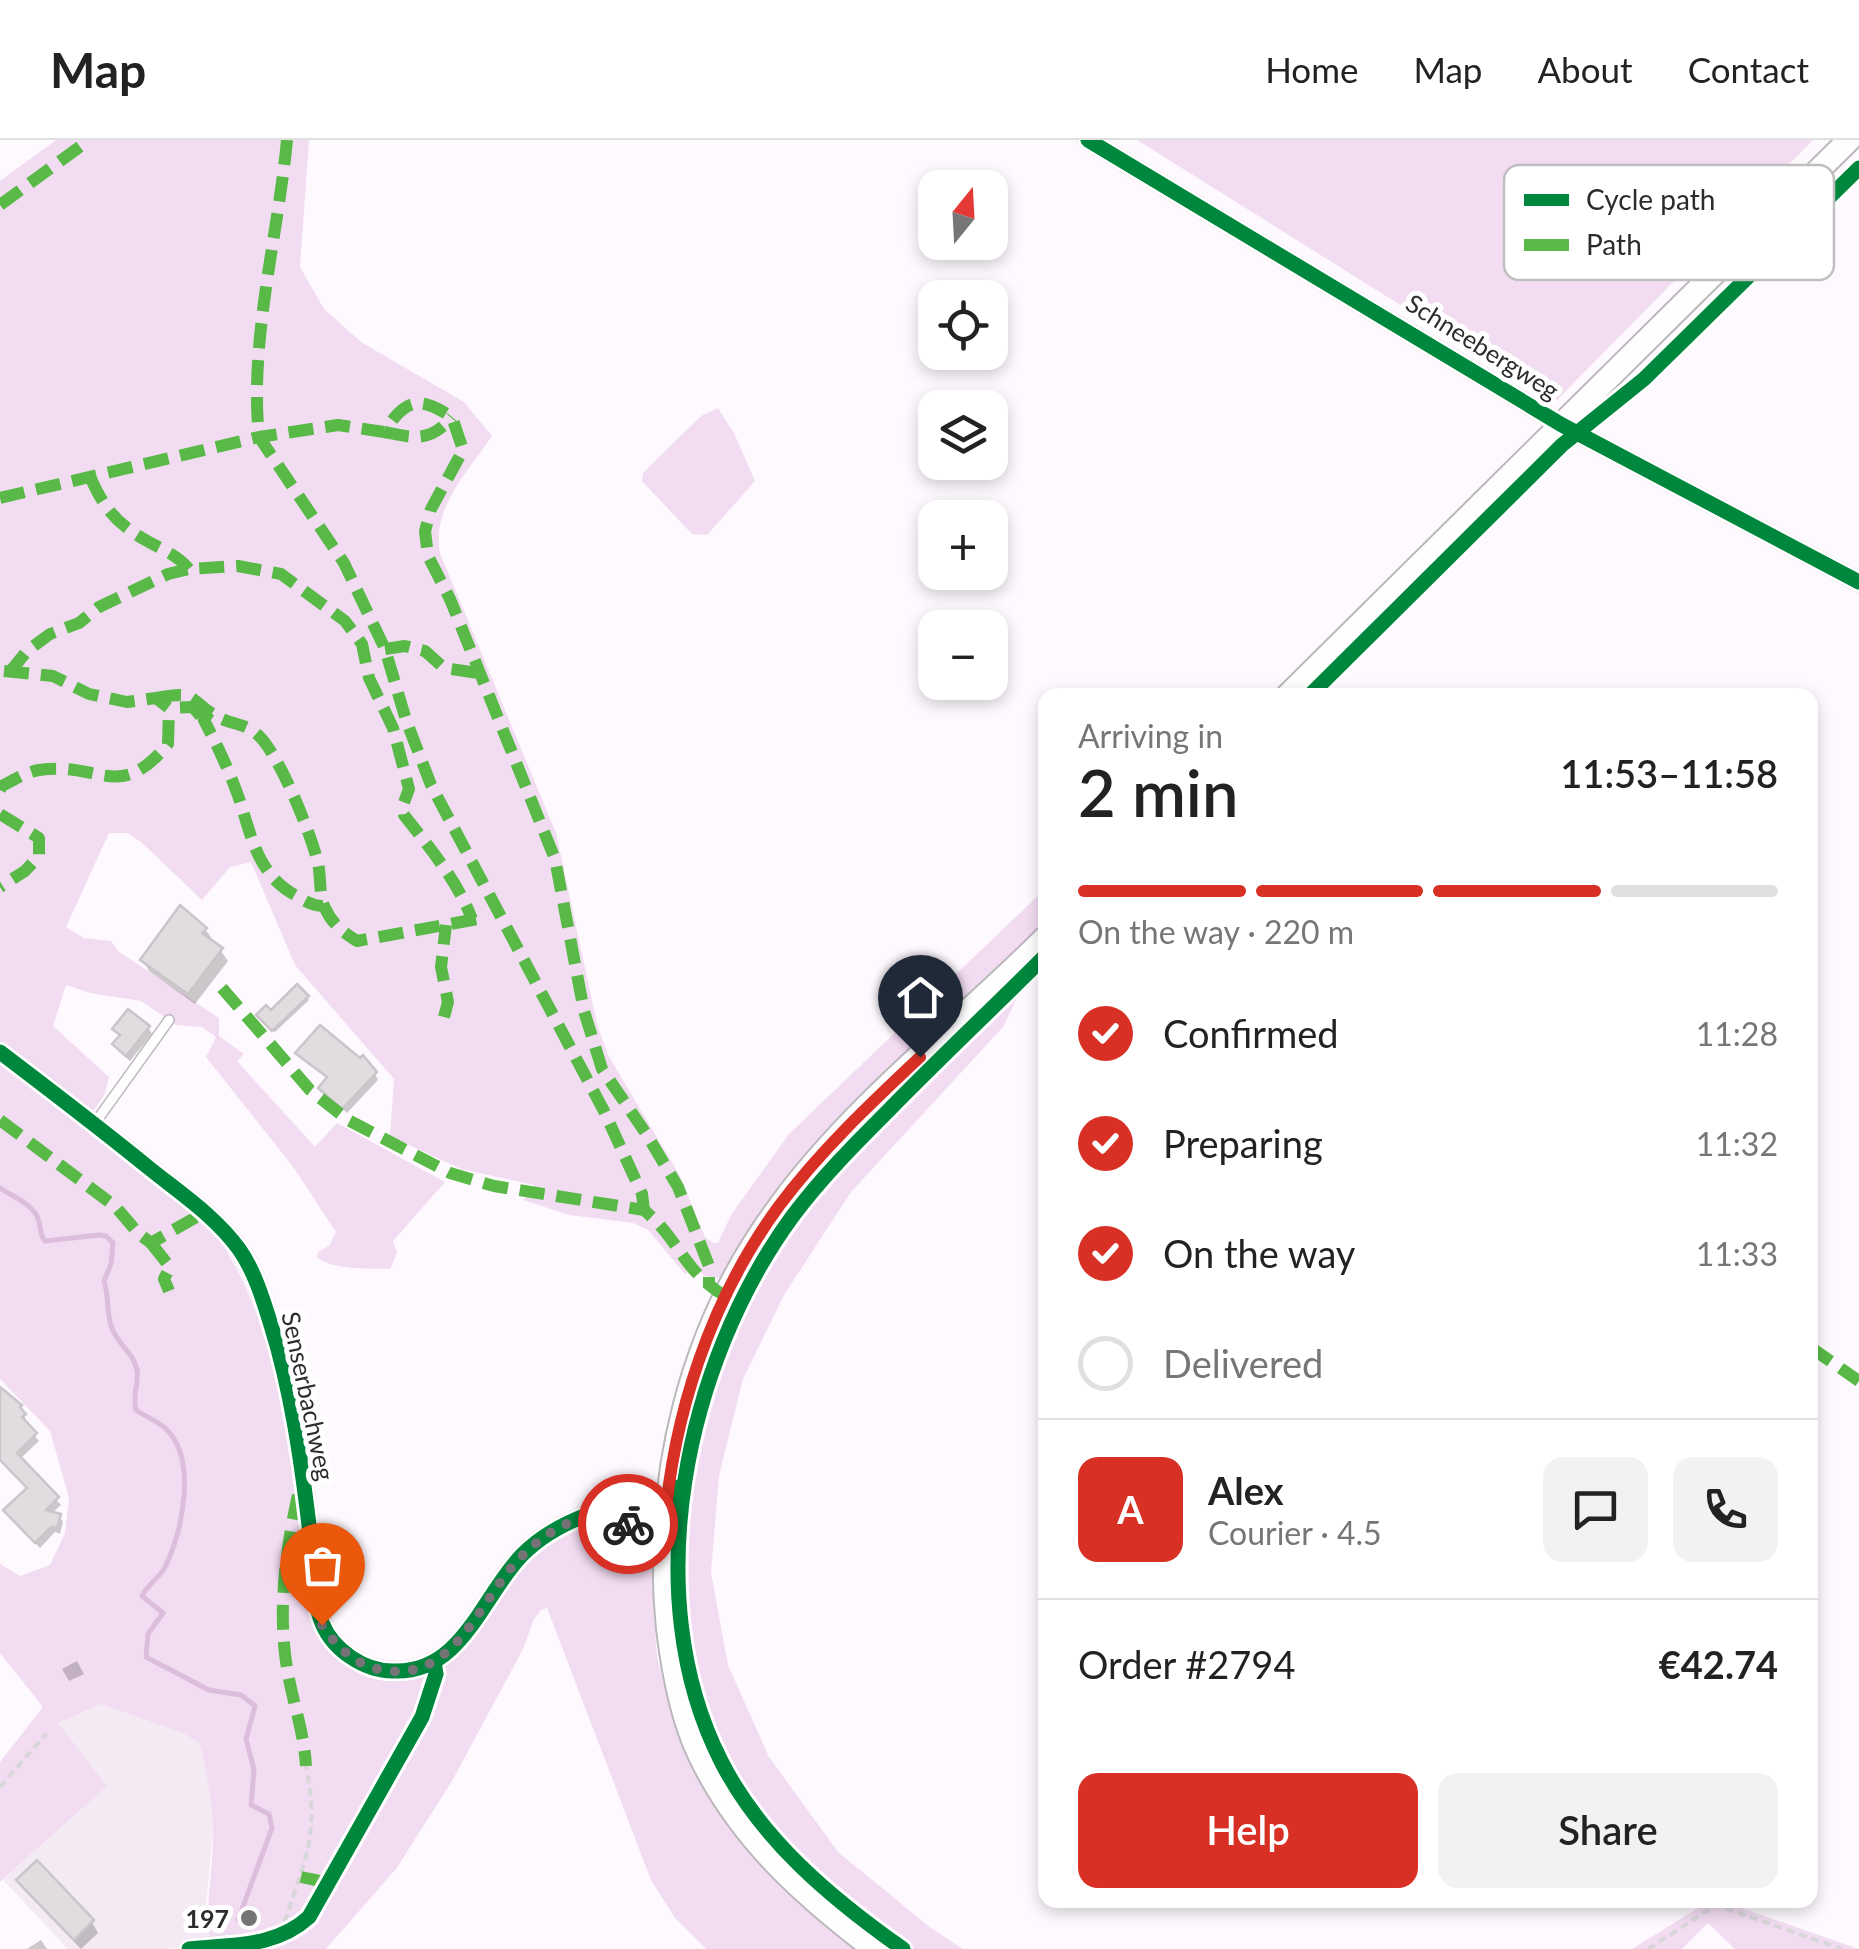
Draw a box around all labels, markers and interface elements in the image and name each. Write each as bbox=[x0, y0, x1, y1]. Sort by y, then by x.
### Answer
text: Map bbox=[50, 41, 146, 98]
text: Home bbox=[1265, 48, 1358, 90]
text: Map bbox=[1413, 48, 1482, 90]
text: About bbox=[1537, 48, 1633, 90]
text: Contact bbox=[1688, 48, 1809, 90]
legend bbox=[1504, 165, 1834, 280]
north arrow bbox=[918, 170, 1008, 260]
map controls bbox=[918, 170, 1008, 700]
text: Cycle path bbox=[1586, 182, 1715, 216]
text: Path bbox=[1586, 227, 1642, 261]
button: locate bbox=[918, 280, 1008, 370]
street label: Schneebergweg bbox=[1401, 287, 1565, 405]
button: layers bbox=[918, 390, 1008, 480]
button: + bbox=[918, 500, 1008, 590]
button: − bbox=[918, 610, 1008, 700]
text: Arriving in bbox=[1078, 716, 1223, 755]
text: 11:53–11:58 bbox=[1560, 750, 1778, 796]
text: 2 min bbox=[1078, 753, 1238, 831]
text: On the way · 220 m bbox=[1078, 912, 1354, 951]
pin bbox=[878, 955, 963, 1058]
icon: home bbox=[893, 970, 948, 1025]
icon: check bbox=[1078, 1006, 1133, 1061]
text: Confirmed bbox=[1163, 1010, 1339, 1056]
text: 11:28 bbox=[1696, 1014, 1778, 1053]
icon: check bbox=[1078, 1116, 1133, 1171]
text: Preparing bbox=[1163, 1120, 1323, 1166]
text: 11:32 bbox=[1696, 1124, 1778, 1163]
icon: check bbox=[1078, 1226, 1133, 1281]
text: On the way bbox=[1163, 1230, 1355, 1276]
text: 11:33 bbox=[1696, 1234, 1778, 1273]
street label: Senserbachweg bbox=[276, 1309, 342, 1483]
text: Delivered bbox=[1163, 1340, 1323, 1386]
button: chat bbox=[1543, 1457, 1648, 1562]
button: phone bbox=[1673, 1457, 1778, 1562]
text: Alex bbox=[1208, 1467, 1284, 1513]
courier bbox=[578, 1474, 678, 1574]
text: A bbox=[1117, 1486, 1144, 1532]
icon: bike bbox=[601, 1497, 656, 1552]
text: Courier · 4.5 bbox=[1208, 1513, 1382, 1552]
pin bbox=[280, 1523, 365, 1626]
icon: bag bbox=[295, 1538, 350, 1593]
text: Order #2794 bbox=[1078, 1641, 1295, 1687]
text: €42.74 bbox=[1659, 1641, 1778, 1687]
button: Help bbox=[1078, 1773, 1418, 1888]
button: Share bbox=[1438, 1773, 1778, 1888]
place label: 197 bbox=[185, 1903, 229, 1933]
marker: 197 bbox=[238, 1907, 260, 1929]

